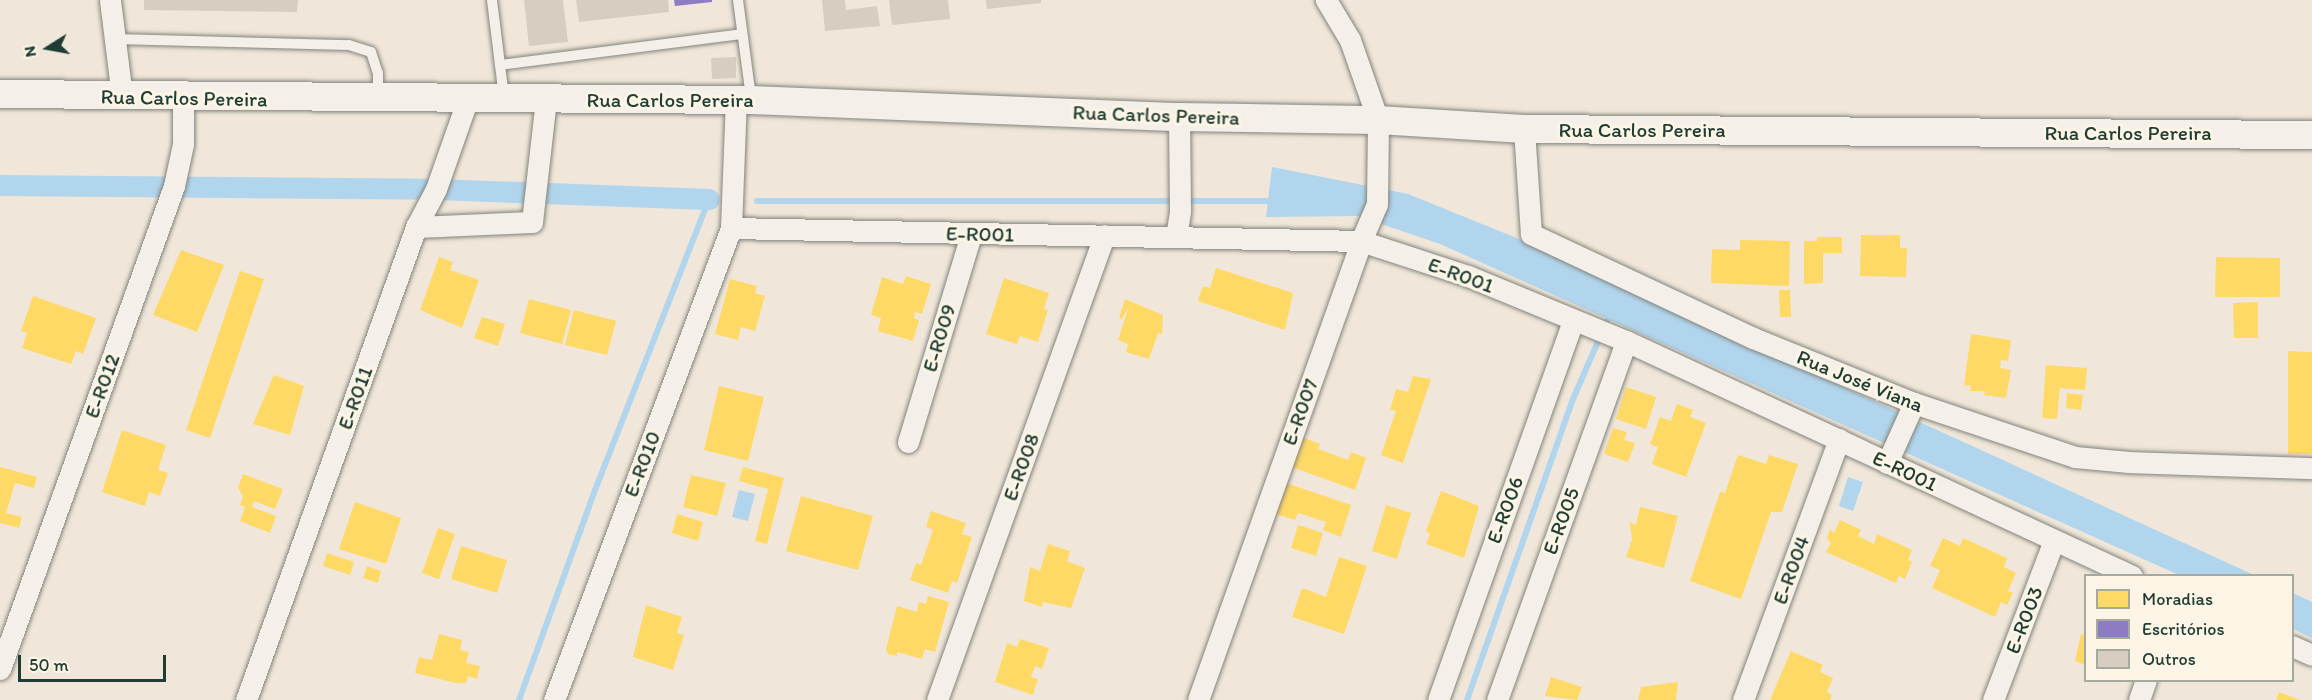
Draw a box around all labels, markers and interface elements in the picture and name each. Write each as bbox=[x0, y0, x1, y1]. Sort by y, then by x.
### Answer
north arrow bbox=[18, 18, 78, 78]
text: N bbox=[19, 44, 40, 59]
street label: Rua Carlos Pereira bbox=[100, 84, 268, 112]
street label: Rua Carlos Pereira bbox=[587, 87, 753, 113]
street label: Rua Carlos Pereira bbox=[1072, 99, 1240, 131]
street label: Rua Carlos Pereira bbox=[1559, 117, 1725, 143]
street label: Rua Carlos Pereira bbox=[2045, 120, 2211, 146]
street label: E-R001 bbox=[946, 221, 1014, 247]
street label: E-R001 bbox=[1425, 251, 1497, 299]
street label: E-R009 bbox=[917, 301, 961, 375]
street label: Rua José Viana bbox=[1793, 344, 1927, 418]
street label: E-R012 bbox=[79, 350, 125, 422]
street label: E-R011 bbox=[332, 363, 378, 433]
street label: E-R007 bbox=[1276, 375, 1324, 449]
street label: E-R010 bbox=[618, 428, 666, 500]
street label: E-R008 bbox=[997, 430, 1045, 504]
street label: E-R001 bbox=[1869, 445, 1941, 497]
street label: E-R006 bbox=[1481, 473, 1529, 547]
street label: E-R005 bbox=[1537, 484, 1585, 558]
street label: E-R004 bbox=[1767, 532, 1815, 608]
legend bbox=[2084, 574, 2294, 682]
street label: E-R003 bbox=[2000, 583, 2048, 657]
text: Moradias bbox=[2142, 588, 2213, 610]
text: Escritórios bbox=[2142, 618, 2225, 640]
scale bar bbox=[21, 643, 170, 681]
text: Outros bbox=[2142, 648, 2196, 670]
text: 50 m bbox=[29, 654, 69, 676]

